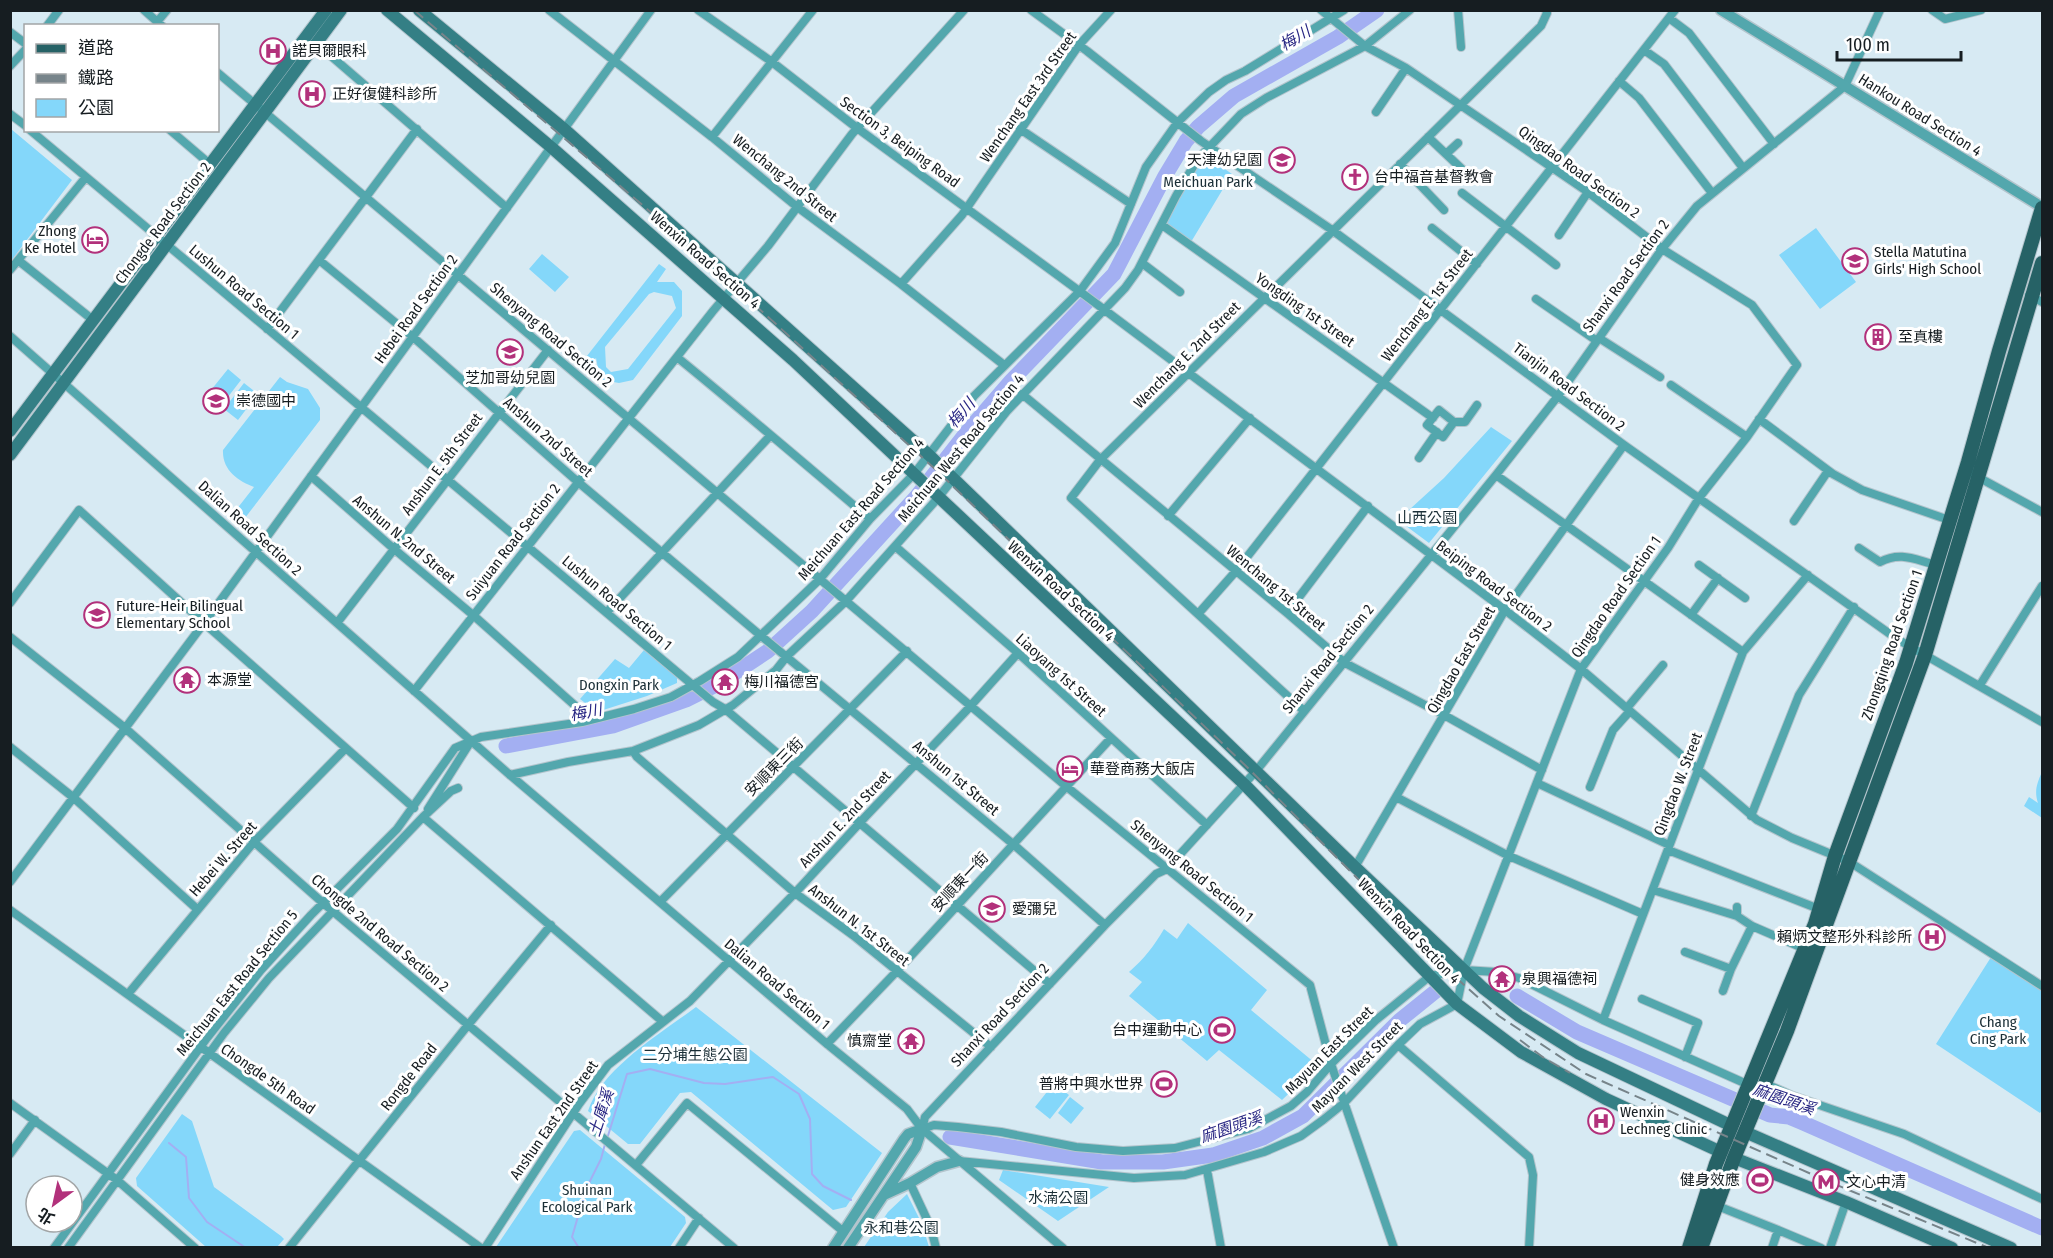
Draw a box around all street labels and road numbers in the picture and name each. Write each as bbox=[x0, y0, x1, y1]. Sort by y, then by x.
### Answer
street label: Wenchang East 3rd Street bbox=[976, 28, 1080, 166]
street label: Hankou Road Section 4 bbox=[1855, 70, 1985, 160]
street label: Section 3, Beiping Road bbox=[837, 93, 963, 191]
street label: Qingdao Road Section 2 bbox=[1515, 122, 1643, 222]
street label: Wenchang 2nd Street bbox=[729, 130, 841, 226]
street label: Chongde Road Section 2 bbox=[111, 158, 215, 287]
street label: Wenxin Road Section 4 bbox=[647, 207, 763, 313]
street label: Shanxi Road Section 2 bbox=[1579, 216, 1673, 336]
street label: Lushun Road Section 1 bbox=[186, 241, 302, 343]
street label: Wenchang E. 1st Street bbox=[1377, 245, 1477, 365]
street label: Hebei Road Section 2 bbox=[371, 251, 462, 367]
street label: Yongding 1st Street bbox=[1252, 269, 1358, 351]
street label: Shenyang Road Section 2 bbox=[486, 279, 616, 391]
street label: Wenchang E. 2nd Street bbox=[1130, 298, 1244, 412]
street label: Tianjin Road Section 2 bbox=[1509, 339, 1629, 435]
street label: Meichuan West Road Section 4 bbox=[894, 370, 1028, 526]
street label: Anshun 2nd Street bbox=[500, 393, 596, 481]
street label: Anshun E. 5th Street bbox=[398, 409, 486, 519]
street label: Meichuan East Road Section 4 bbox=[794, 434, 928, 584]
street label: Dalian Road Section 2 bbox=[195, 477, 306, 579]
street label: Suiyuan Road Section 2 bbox=[462, 480, 564, 604]
street label: Anshun N. 2nd Street bbox=[349, 491, 459, 587]
street label: Qingdao Road Section 1 bbox=[1567, 533, 1665, 661]
street label: Wenxin Road Section 4 bbox=[1004, 537, 1118, 645]
street label: Beiping Road Section 2 bbox=[1433, 537, 1556, 636]
street label: Wenchang 1st Street bbox=[1223, 541, 1329, 635]
street label: Lushun Road Section 1 bbox=[559, 552, 675, 654]
street label: Zhongqing Road Section 1 bbox=[1858, 568, 1926, 722]
street label: Shanxi Road Section 2 bbox=[1279, 601, 1378, 717]
street label: Qingdao East Street bbox=[1423, 603, 1499, 717]
street label: Liaoyang 1st Street bbox=[1012, 630, 1110, 720]
street label: Qingdao W. Street bbox=[1650, 730, 1706, 838]
street label: 安順東三街 bbox=[741, 734, 807, 800]
street label: Anshun 1st Street bbox=[909, 737, 1003, 819]
street label: Anshun E. 2nd Street bbox=[795, 767, 895, 871]
street label: Shenyang Road Section 1 bbox=[1127, 816, 1257, 926]
street label: Hebei W. Street bbox=[186, 818, 261, 900]
street label: 安順東一街 bbox=[928, 848, 992, 916]
street label: Chongde 2nd Road Section 2 bbox=[308, 870, 453, 996]
street label: Wenxin Road Section 4 bbox=[1354, 875, 1464, 987]
street label: Anshun N. 1st Street bbox=[805, 880, 913, 970]
street label: Meichuan East Road Section 5 bbox=[173, 906, 301, 1060]
street label: Dalian Road Section 1 bbox=[721, 935, 833, 1033]
street label: Shanxi Road Section 2 bbox=[947, 959, 1053, 1071]
street label: Mayuan East Street bbox=[1281, 1002, 1377, 1098]
street label: Mayuan West Street bbox=[1308, 1018, 1406, 1116]
street label: Chongde 5th Road bbox=[217, 1040, 319, 1118]
street label: Rongde Road bbox=[377, 1040, 441, 1114]
street label: Anshun East 2nd Street bbox=[506, 1057, 602, 1183]

